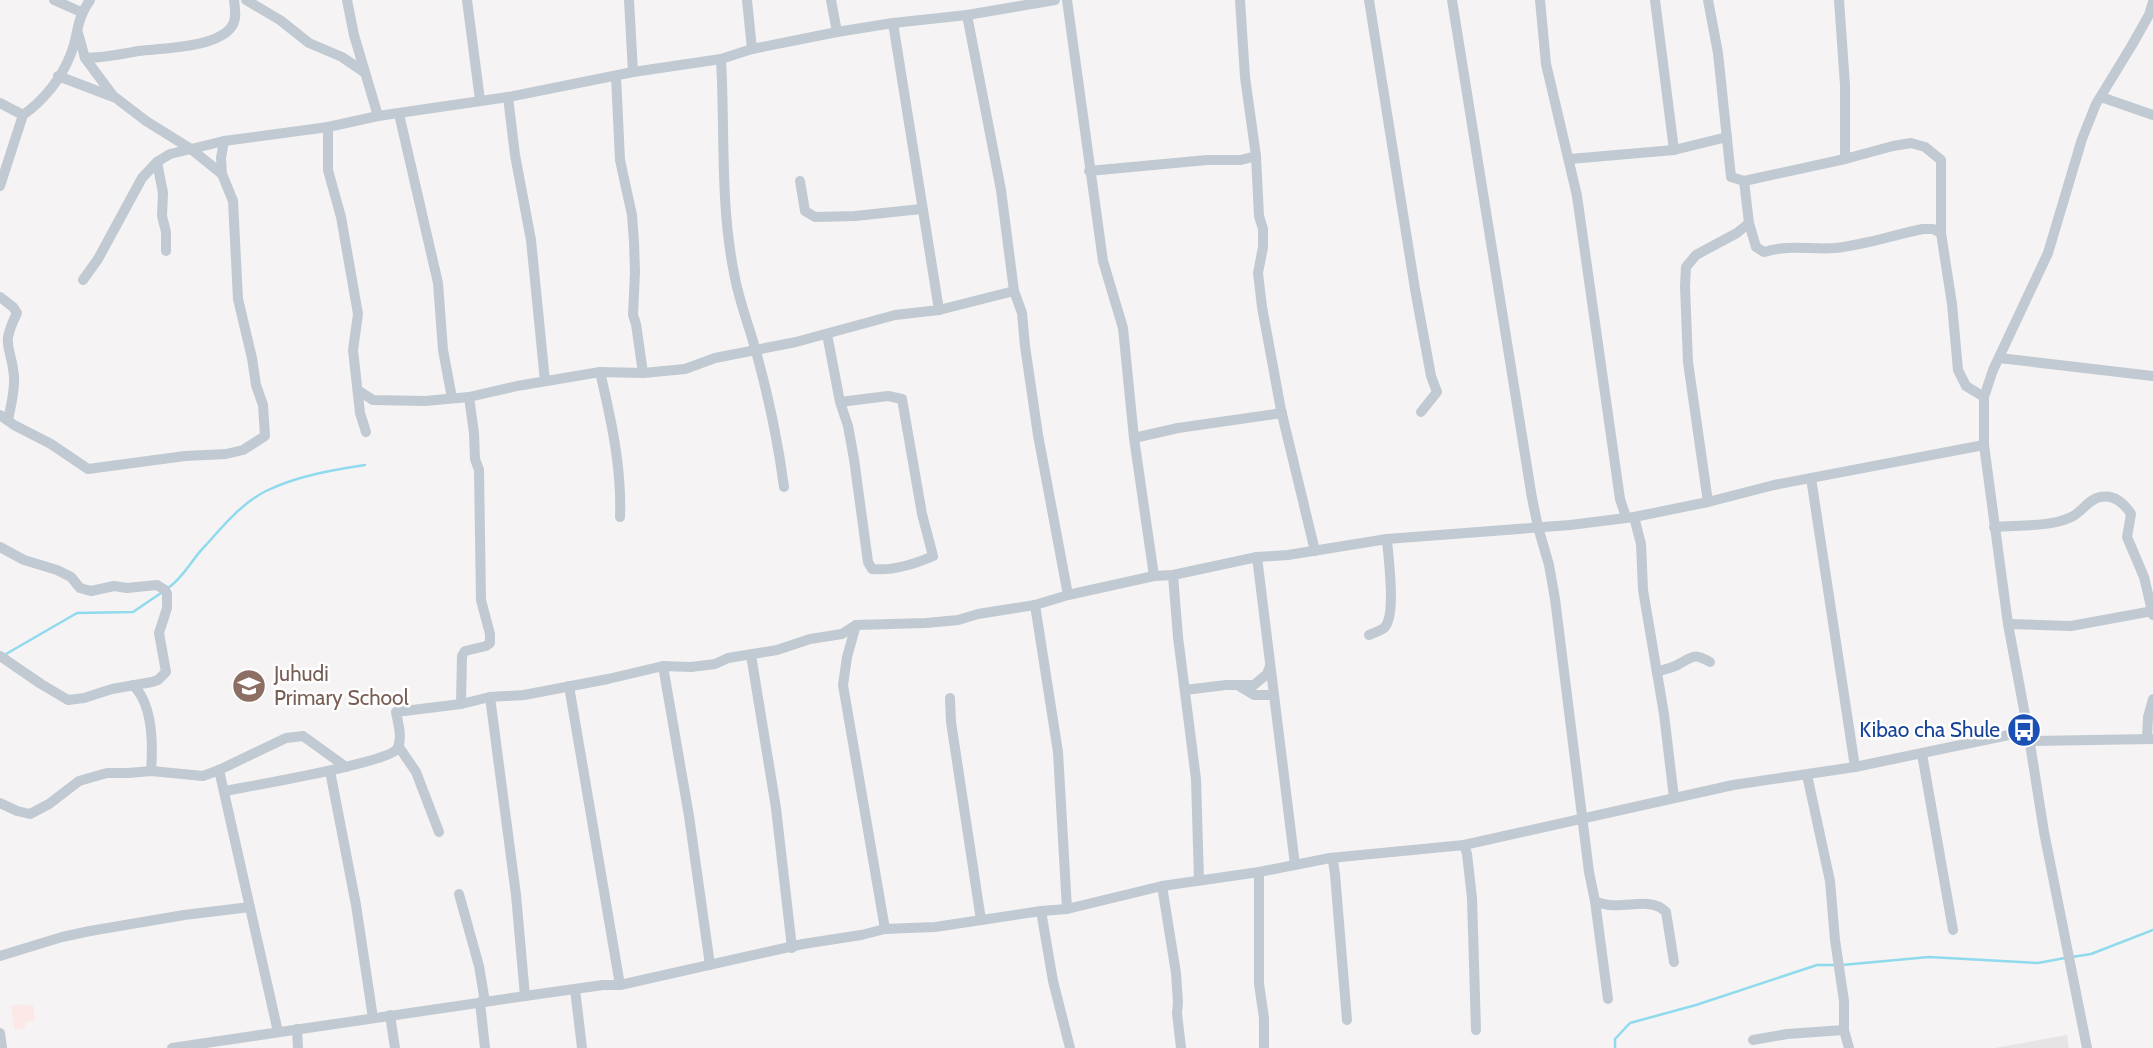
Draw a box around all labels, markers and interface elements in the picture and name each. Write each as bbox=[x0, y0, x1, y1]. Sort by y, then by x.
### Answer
place label: Juhudi Primary School bbox=[273, 661, 409, 710]
school or university icon: Juhudi Primary School bbox=[230, 667, 268, 705]
bus stop icon: Kibao cha Shule bbox=[2005, 711, 2043, 749]
place label: Kibao cha Shule bbox=[1859, 717, 2000, 742]

